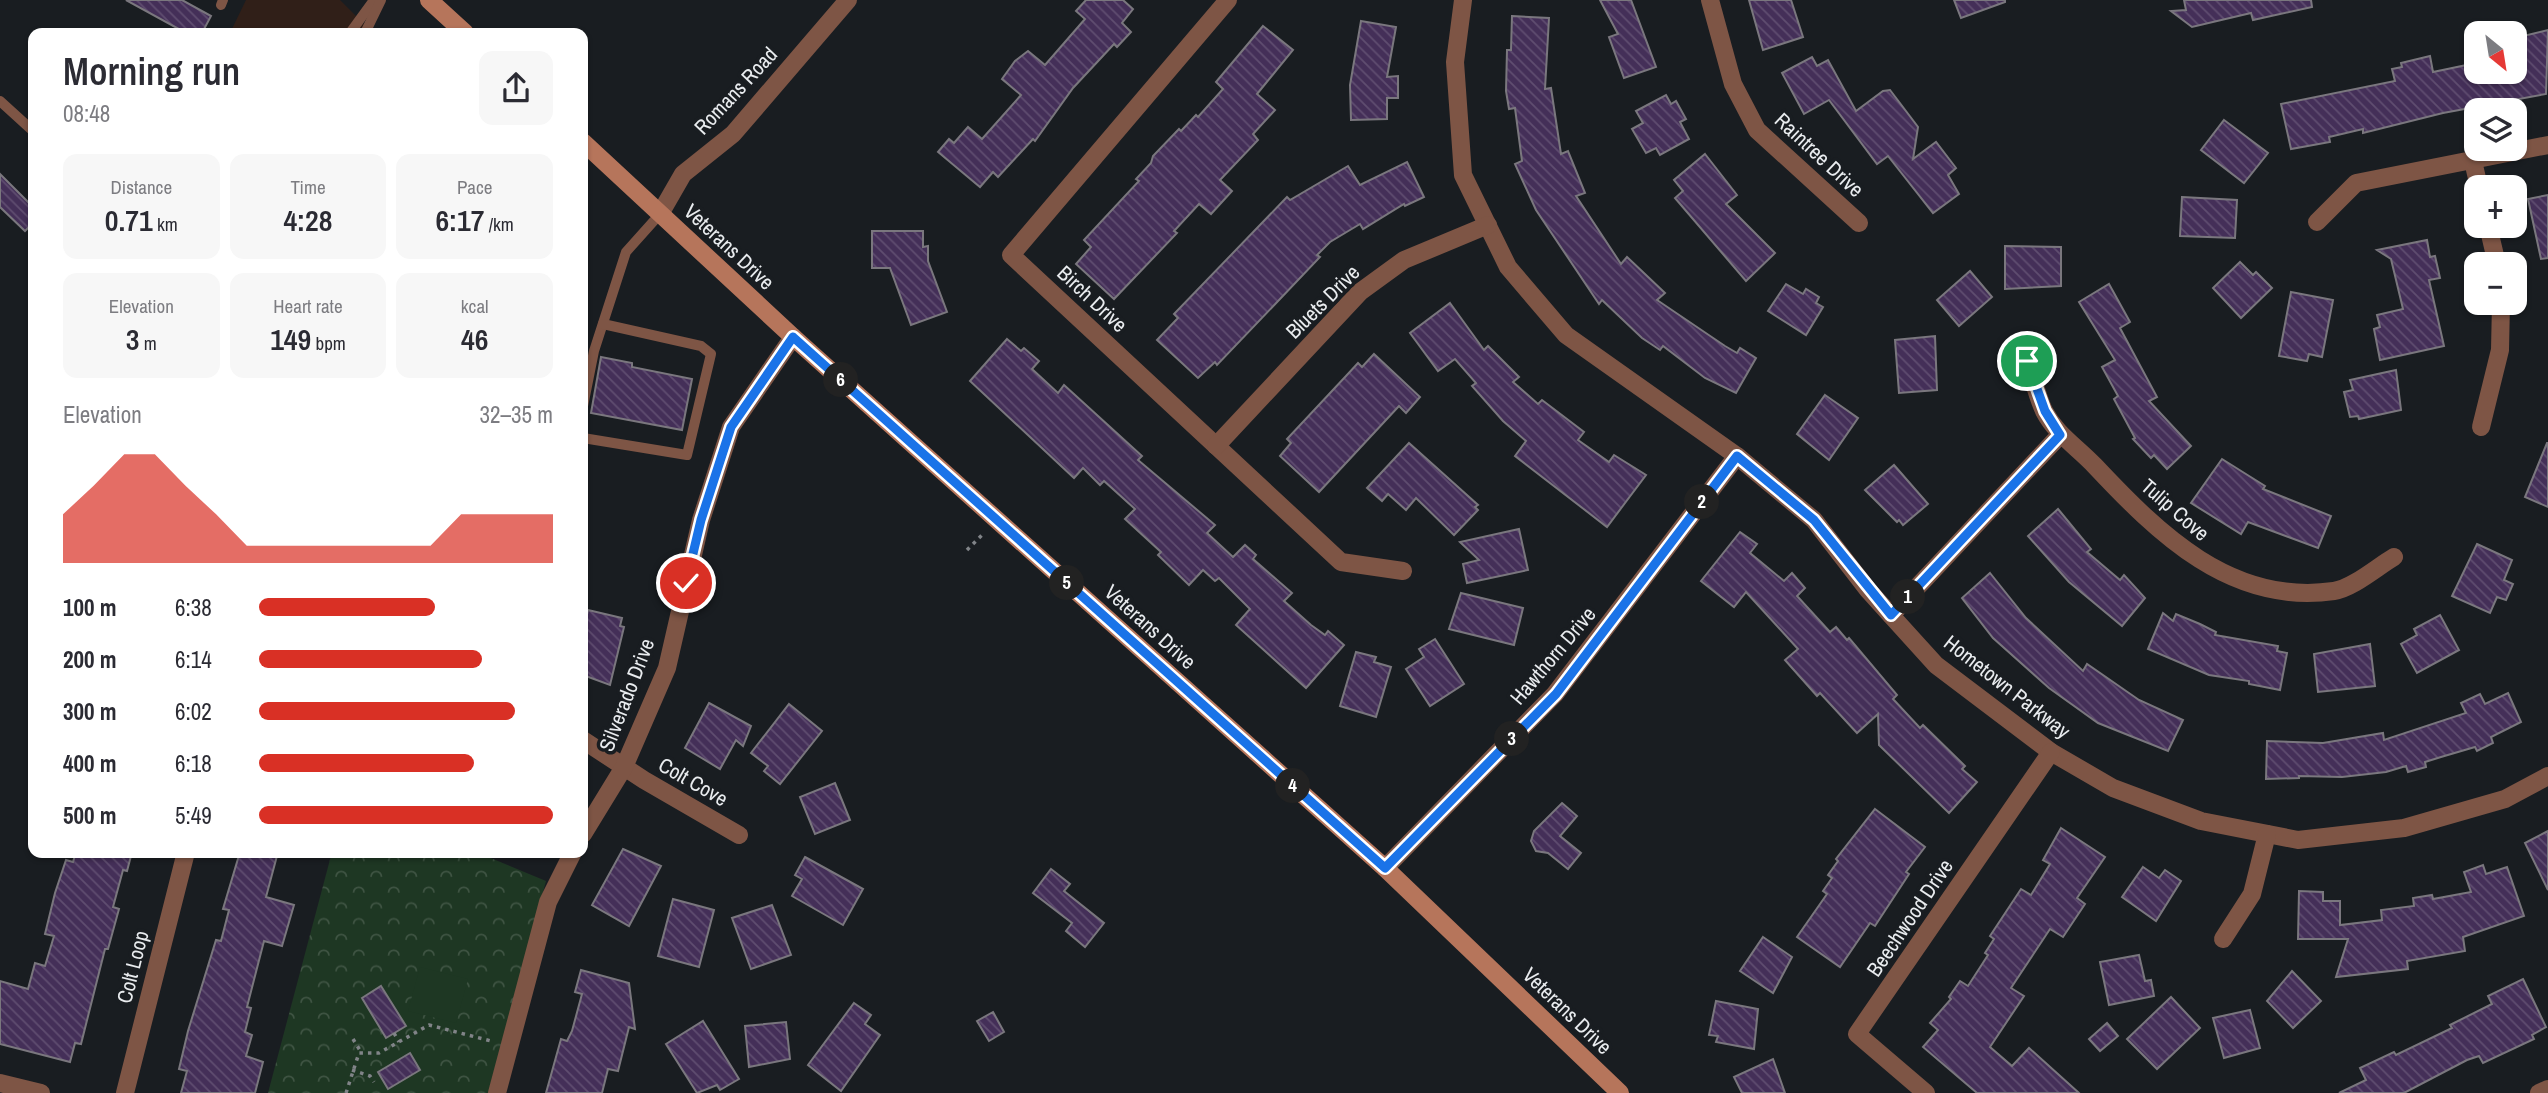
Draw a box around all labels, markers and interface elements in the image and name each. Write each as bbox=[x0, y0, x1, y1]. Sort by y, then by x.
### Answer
north arrow bbox=[2464, 21, 2527, 84]
map controls bbox=[2464, 21, 2527, 315]
street label: Romans Road bbox=[687, 41, 784, 141]
text: Morning run bbox=[63, 46, 240, 97]
button: share bbox=[479, 51, 553, 125]
text: 08:48 bbox=[63, 98, 110, 129]
button: layers bbox=[2464, 98, 2527, 161]
street label: Raintree Drive bbox=[1769, 106, 1870, 203]
text: Distance bbox=[111, 174, 172, 200]
text: Time bbox=[290, 174, 326, 200]
text: Pace bbox=[457, 174, 492, 200]
button: + bbox=[2464, 175, 2527, 238]
street label: Veterans Drive bbox=[678, 197, 781, 296]
text: 0.71 bbox=[105, 200, 153, 240]
text: 4:28 bbox=[284, 200, 332, 240]
text: 6:17 bbox=[436, 200, 484, 240]
text: km bbox=[153, 211, 178, 237]
text: /km bbox=[484, 211, 514, 237]
button: − bbox=[2464, 252, 2527, 315]
street label: Bluets Drive bbox=[1279, 258, 1366, 345]
street label: Birch Drive bbox=[1051, 259, 1134, 339]
text: Elevation bbox=[109, 293, 174, 319]
text: Heart rate bbox=[273, 293, 343, 319]
text: kcal bbox=[461, 293, 489, 319]
text: 3 bbox=[126, 319, 140, 359]
text: 149 bbox=[270, 319, 311, 359]
text: 46 bbox=[461, 319, 488, 359]
text: m bbox=[140, 330, 157, 356]
text: bpm bbox=[311, 330, 346, 356]
pin bbox=[1997, 331, 2057, 391]
icon: arrive bbox=[2008, 342, 2046, 380]
pin: 6 bbox=[824, 362, 858, 398]
text: 6 bbox=[836, 366, 845, 392]
text: Elevation bbox=[63, 399, 142, 430]
text: 32–35 m bbox=[480, 399, 553, 430]
street label: Tulip Cove bbox=[2135, 472, 2216, 547]
pin: 2 bbox=[1684, 484, 1720, 520]
text: 2 bbox=[1697, 488, 1706, 514]
pin bbox=[656, 553, 716, 613]
icon: check bbox=[667, 564, 705, 602]
pin: 5 bbox=[1050, 566, 1084, 600]
text: 5 bbox=[1062, 569, 1071, 595]
street label: Veterans Drive bbox=[1098, 578, 1202, 676]
pin: 1 bbox=[1890, 580, 1926, 614]
text: 1 bbox=[1903, 583, 1912, 609]
text: 100 m bbox=[63, 592, 116, 623]
text: 6:38 bbox=[175, 592, 212, 623]
street label: Hawthorn Drive bbox=[1503, 601, 1602, 711]
street label: Hometown Parkway bbox=[1938, 628, 2077, 745]
street label: Silverado Drive bbox=[592, 634, 661, 755]
text: 200 m bbox=[63, 644, 116, 675]
text: 6:14 bbox=[175, 644, 212, 675]
text: 300 m bbox=[63, 696, 116, 727]
text: 6:02 bbox=[175, 696, 212, 727]
pin: 3 bbox=[1494, 722, 1530, 756]
text: 3 bbox=[1507, 725, 1516, 751]
text: 400 m bbox=[63, 748, 116, 779]
text: 6:18 bbox=[175, 748, 212, 779]
street label: Colt Cove bbox=[653, 750, 733, 813]
pin: 4 bbox=[1276, 768, 1310, 804]
text: 4 bbox=[1288, 772, 1297, 798]
text: 500 m bbox=[63, 800, 116, 831]
text: 5:49 bbox=[175, 800, 212, 831]
street label: Beechwood Drive bbox=[1860, 853, 1960, 982]
street label: Colt Loop bbox=[110, 928, 156, 1006]
street label: Veterans Drive bbox=[1516, 961, 1618, 1061]

